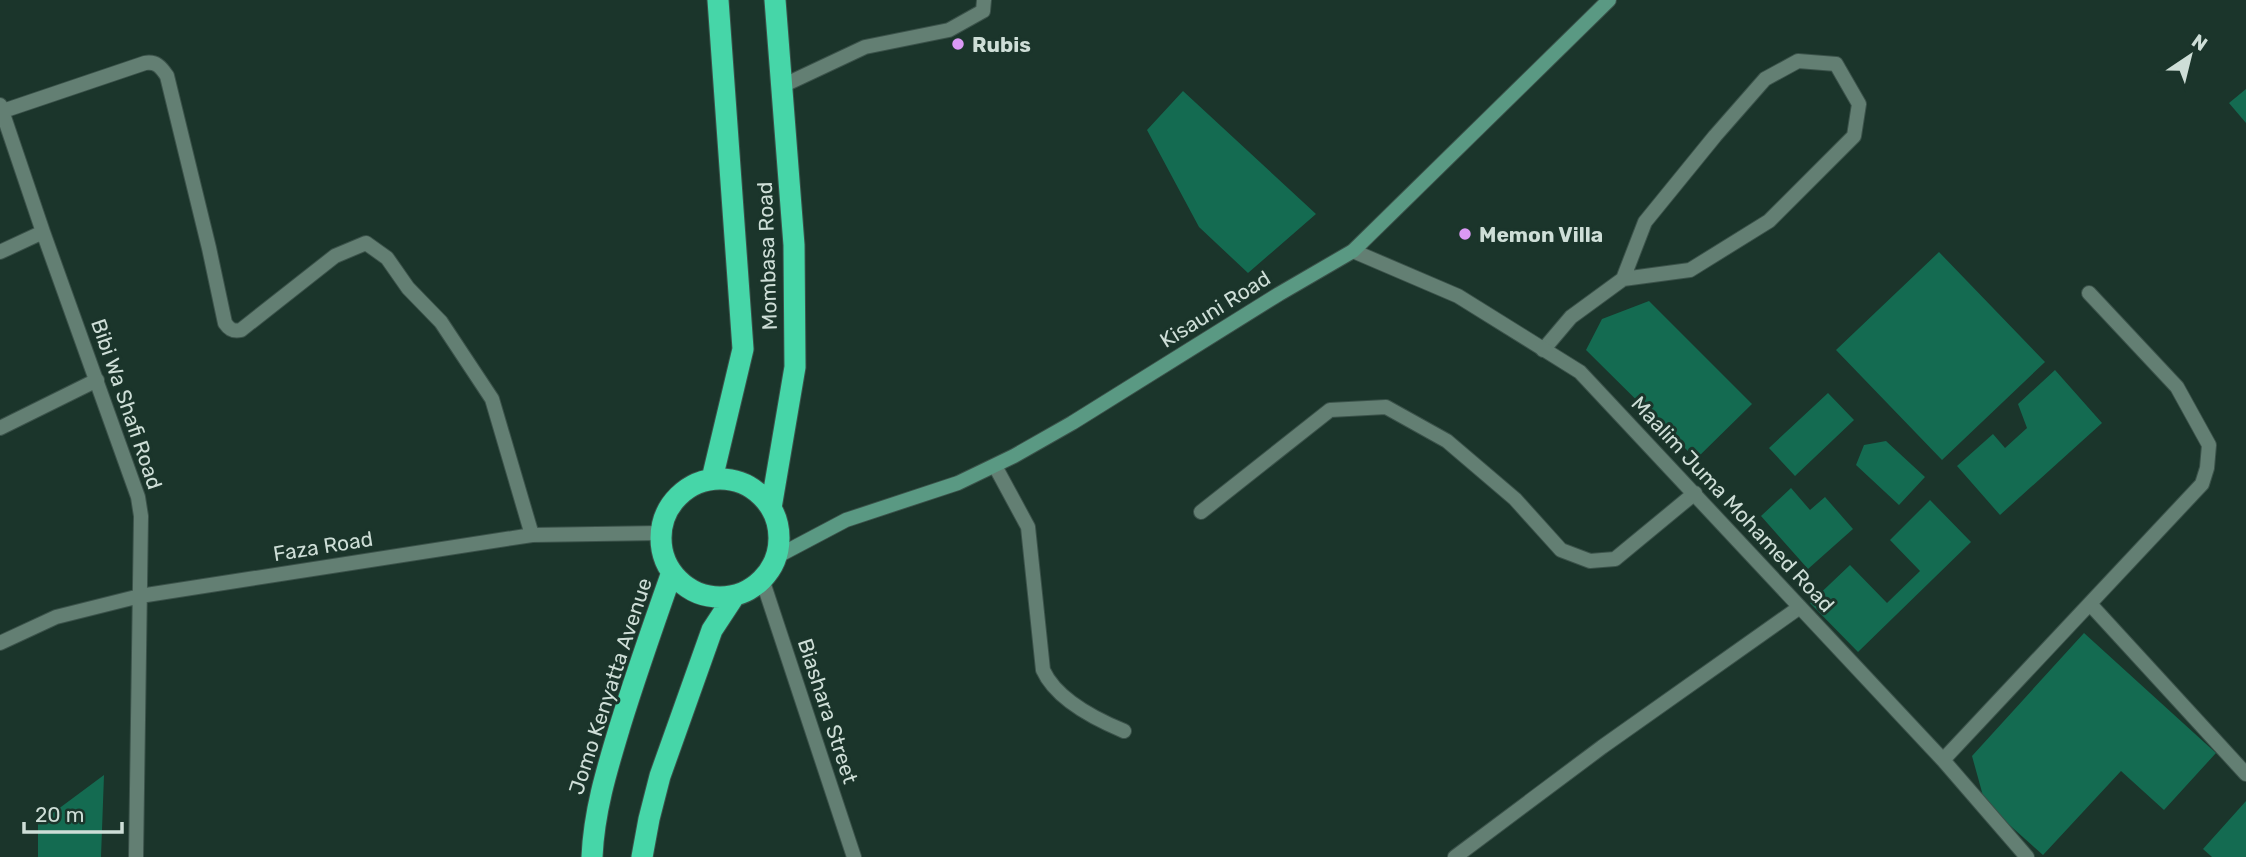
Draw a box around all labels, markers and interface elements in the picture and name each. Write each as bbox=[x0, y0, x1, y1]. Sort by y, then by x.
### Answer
north arrow bbox=[2155, 21, 2225, 91]
text: N bbox=[2187, 29, 2212, 56]
place label: Rubis bbox=[972, 32, 1031, 57]
marker: Rubis bbox=[950, 36, 966, 52]
street label: Mombasa Road bbox=[752, 181, 782, 331]
place label: Memon Villa bbox=[1479, 222, 1603, 247]
marker: Memon Villa bbox=[1457, 226, 1473, 242]
street label: Kisauni Road bbox=[1155, 265, 1275, 353]
street label: Bibi Wa Shafi Road bbox=[86, 316, 168, 492]
street label: Maalim Juma Mohamed Road bbox=[1626, 391, 1840, 617]
street label: Faza Road bbox=[271, 526, 375, 566]
street label: Jomo Kenyatta Avenue bbox=[563, 575, 657, 797]
street label: Biashara Street bbox=[793, 635, 863, 787]
scale bar bbox=[24, 790, 122, 834]
text: 20 m bbox=[35, 802, 84, 827]

